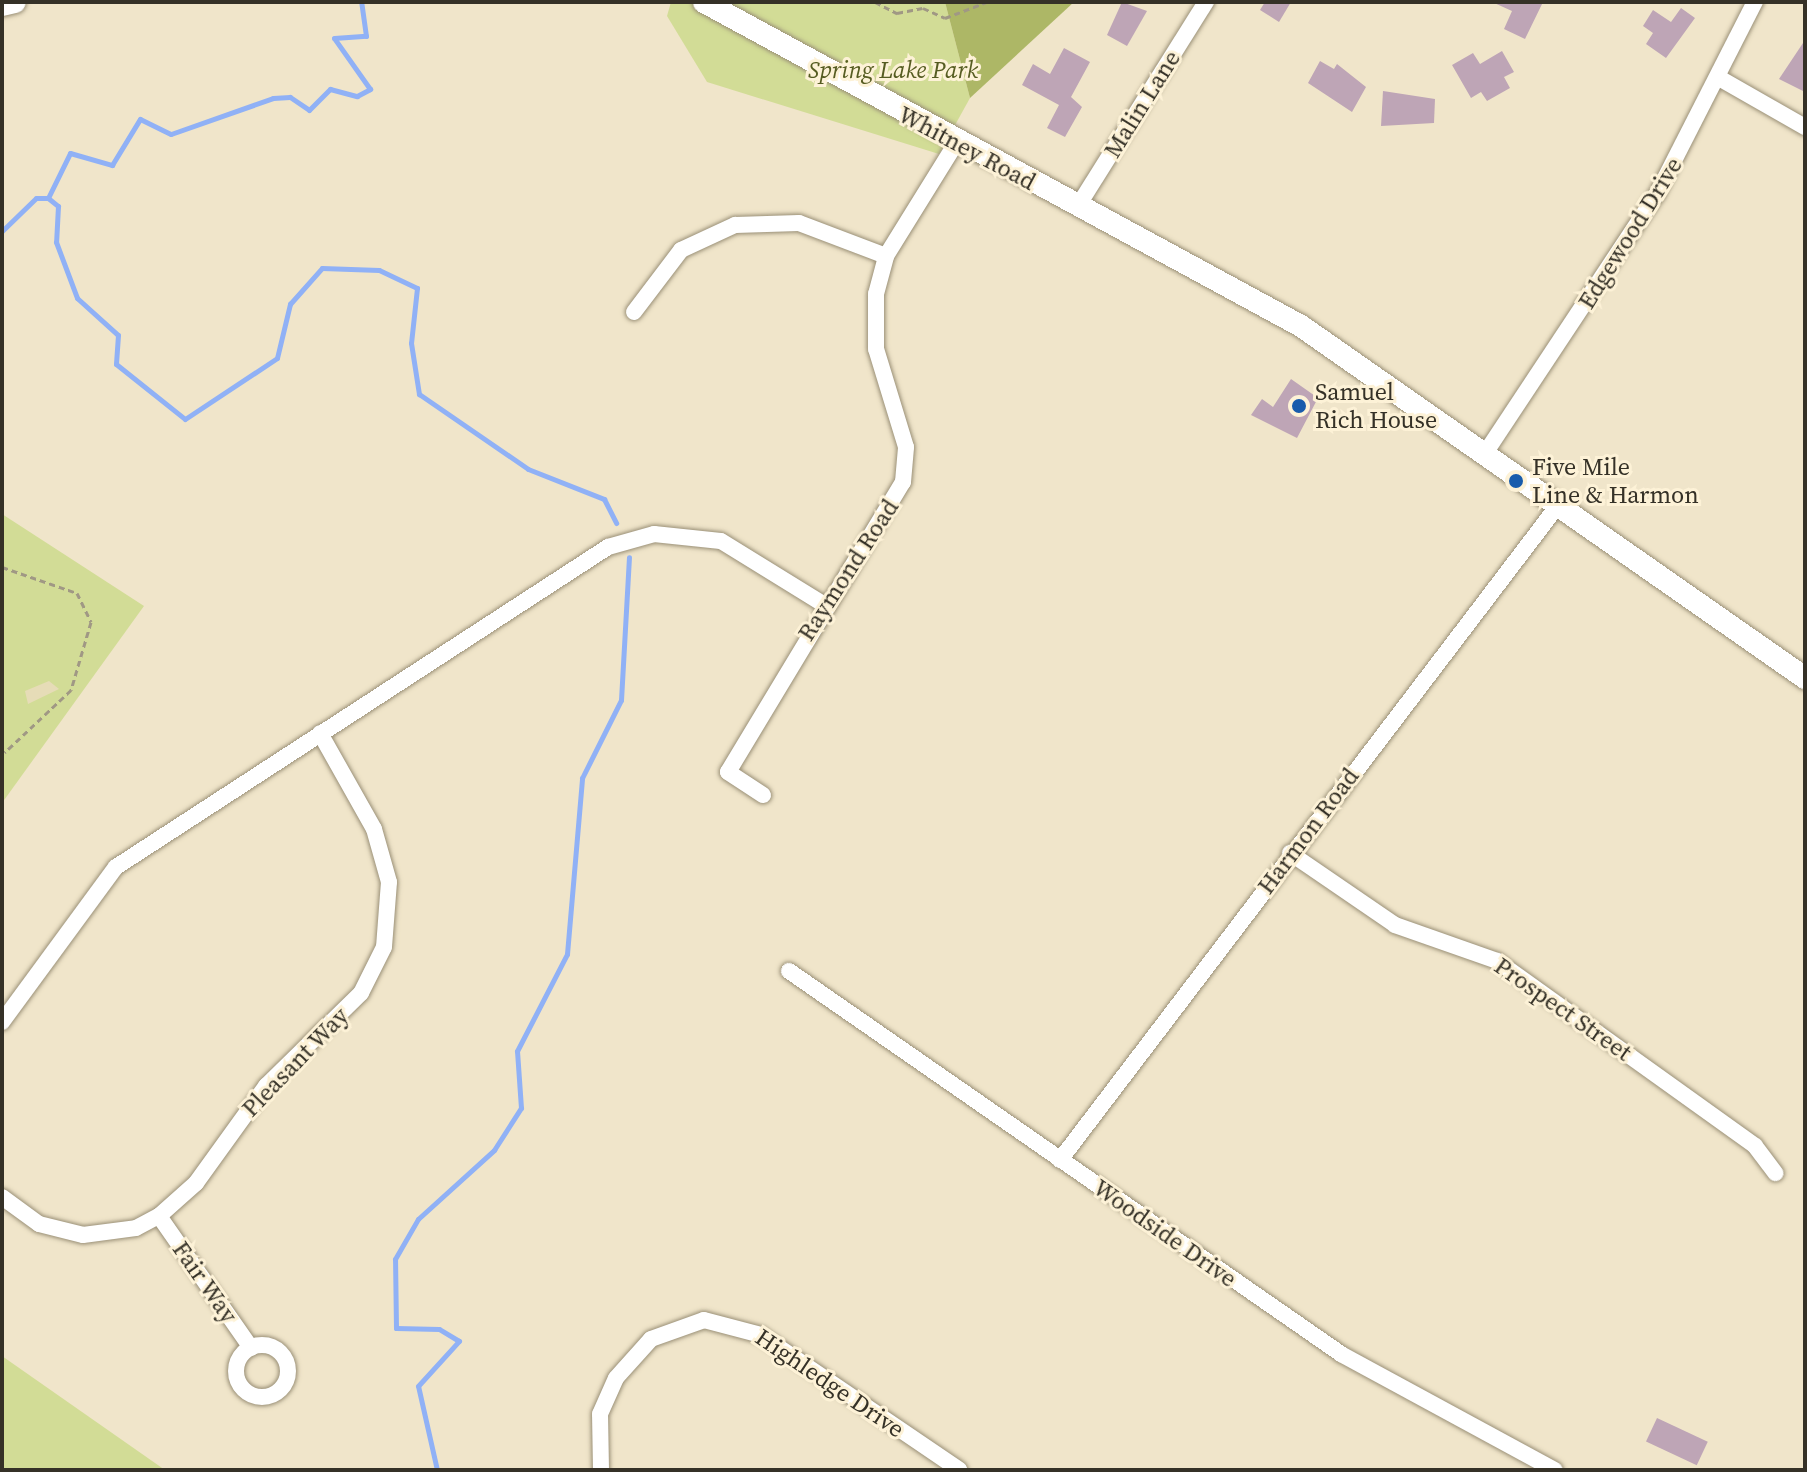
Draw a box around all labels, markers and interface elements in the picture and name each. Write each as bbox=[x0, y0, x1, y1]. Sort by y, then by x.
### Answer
street label: Malin Lane bbox=[1098, 45, 1186, 163]
park label: Spring Lake Park bbox=[808, 56, 978, 84]
street label: Whitney Road bbox=[893, 100, 1041, 196]
street label: Edgewood Drive bbox=[1572, 152, 1688, 314]
place label: Samuel Rich House bbox=[1315, 378, 1437, 434]
marker: Samuel Rich House bbox=[1290, 397, 1308, 415]
place label: Five Mile Line & Harmon bbox=[1532, 453, 1699, 509]
marker: Five Mile Line & Harmon bbox=[1507, 472, 1525, 490]
street label: Raymond Road bbox=[792, 494, 904, 646]
street label: Harmon Road bbox=[1251, 762, 1365, 900]
street label: Prospect Street bbox=[1489, 951, 1637, 1067]
street label: Pleasant Way bbox=[235, 1001, 355, 1123]
street label: Woodside Drive bbox=[1088, 1173, 1242, 1293]
street label: Fair Way bbox=[166, 1235, 244, 1329]
street label: Highledge Drive bbox=[750, 1323, 910, 1443]

